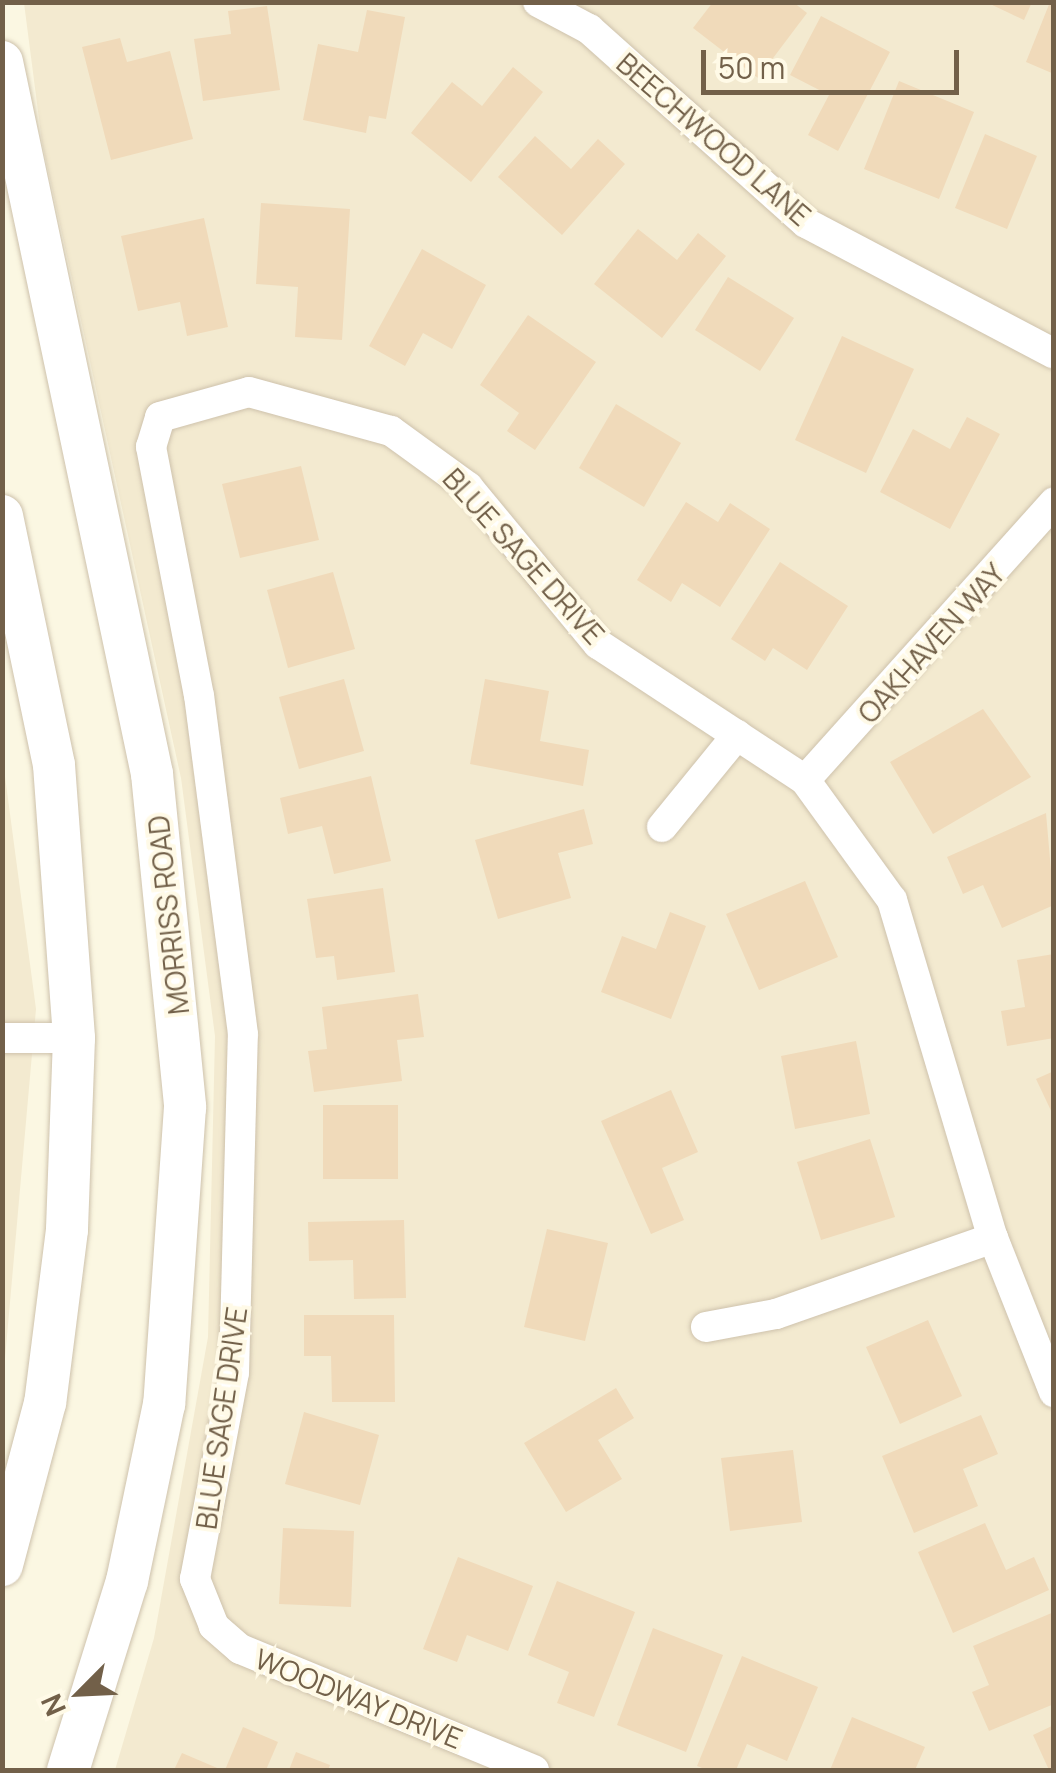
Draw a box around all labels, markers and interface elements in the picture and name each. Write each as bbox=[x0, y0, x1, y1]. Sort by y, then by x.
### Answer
scale bar bbox=[706, 30, 964, 92]
street label: BEECHWOOD LANE bbox=[610, 46, 818, 232]
text: 50 m bbox=[718, 47, 785, 88]
street label: BLUE SAGE DRIVE bbox=[436, 461, 612, 651]
street label: OAKHAVEN WAY bbox=[851, 557, 1011, 729]
street label: MORRISS ROAD bbox=[141, 814, 195, 1016]
street label: BLUE SAGE DRIVE bbox=[189, 1305, 253, 1531]
street label: WOODWAY DRIVE bbox=[250, 1641, 468, 1755]
north arrow bbox=[30, 1643, 130, 1743]
text: N bbox=[31, 1688, 74, 1722]

